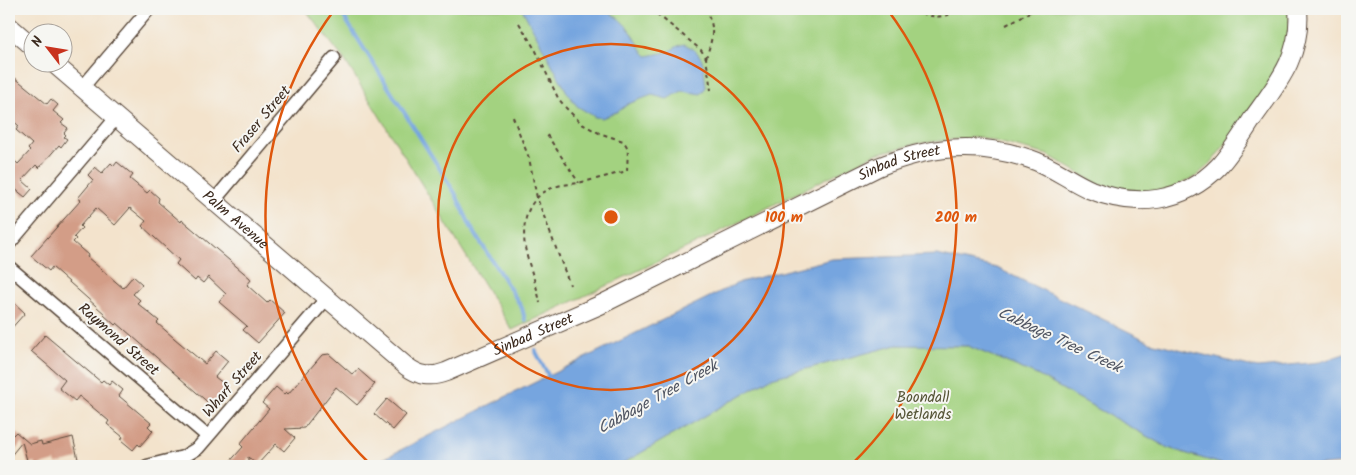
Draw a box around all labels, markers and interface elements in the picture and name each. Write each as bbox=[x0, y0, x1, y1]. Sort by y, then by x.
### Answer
north arrow bbox=[22, 22, 72, 72]
text: N bbox=[26, 32, 50, 51]
street label: Fraser Street bbox=[226, 80, 297, 159]
street label: Sinbad Street bbox=[854, 139, 942, 188]
street label: Palm Avenue bbox=[196, 185, 274, 256]
text: 100 m bbox=[765, 206, 803, 230]
text: 200 m bbox=[935, 206, 977, 230]
centre of rings bbox=[602, 208, 620, 226]
street label: Raymond Street bbox=[72, 298, 165, 382]
water label: Cabbage Tree Creek bbox=[993, 301, 1128, 381]
street label: Sinbad Street bbox=[489, 307, 578, 363]
street label: Wharf Street bbox=[197, 346, 269, 423]
water label: Cabbage Tree Creek bbox=[593, 353, 725, 441]
park label: Boondall Wetlands bbox=[895, 386, 952, 427]

